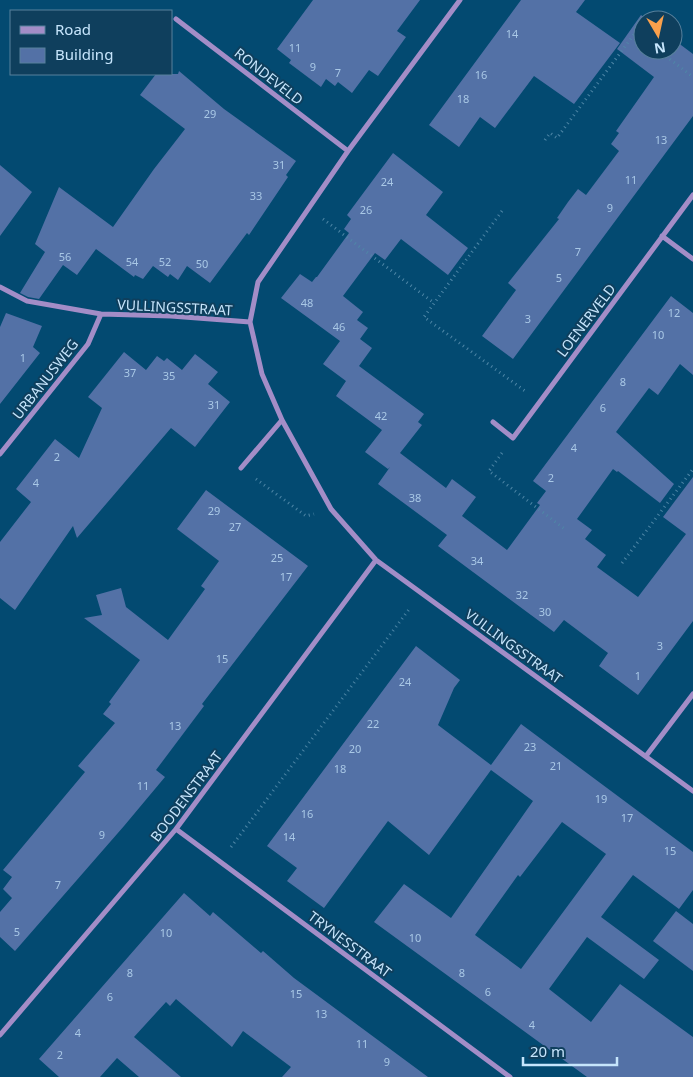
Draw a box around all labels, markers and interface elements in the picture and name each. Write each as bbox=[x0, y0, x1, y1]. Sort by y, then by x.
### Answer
legend bbox=[10, 10, 172, 75]
north arrow bbox=[633, 10, 683, 60]
text: Road bbox=[55, 19, 91, 39]
house number: 14 bbox=[506, 26, 519, 41]
text: N bbox=[653, 38, 667, 59]
house number: 11 bbox=[289, 40, 301, 55]
street label: RONDEVELD bbox=[231, 43, 307, 109]
text: Building bbox=[55, 44, 113, 64]
house number: 9 bbox=[310, 59, 316, 74]
house number: 7 bbox=[335, 65, 341, 80]
house number: 16 bbox=[475, 67, 487, 82]
house number: 18 bbox=[457, 91, 469, 106]
house number: 29 bbox=[204, 106, 216, 121]
house number: 13 bbox=[655, 132, 667, 147]
house number: 31 bbox=[273, 157, 285, 172]
house number: 11 bbox=[625, 172, 637, 187]
house number: 24 bbox=[381, 174, 394, 189]
house number: 33 bbox=[250, 188, 262, 203]
house number: 9 bbox=[607, 200, 613, 215]
house number: 26 bbox=[360, 202, 372, 217]
house number: 7 bbox=[575, 244, 581, 259]
house number: 56 bbox=[59, 249, 71, 264]
house number: 54 bbox=[126, 254, 139, 269]
house number: 52 bbox=[159, 254, 171, 269]
house number: 50 bbox=[196, 256, 208, 271]
house number: 5 bbox=[556, 270, 562, 285]
street label: LOENERVELD bbox=[552, 280, 620, 360]
street label: VULLINGSSTRAAT bbox=[117, 294, 233, 320]
house number: 48 bbox=[301, 295, 313, 310]
house number: 12 bbox=[668, 305, 680, 320]
house number: 3 bbox=[525, 311, 531, 326]
house number: 46 bbox=[333, 319, 345, 334]
house number: 10 bbox=[652, 327, 664, 342]
street label: URBANUSWEG bbox=[8, 335, 82, 423]
house number: 1 bbox=[20, 350, 26, 365]
house number: 37 bbox=[124, 365, 136, 380]
house number: 35 bbox=[163, 368, 175, 383]
house number: 8 bbox=[620, 374, 626, 389]
house number: 31 bbox=[208, 397, 220, 412]
house number: 6 bbox=[600, 400, 606, 415]
house number: 42 bbox=[375, 408, 387, 423]
house number: 4 bbox=[571, 440, 578, 455]
house number: 2 bbox=[54, 449, 60, 464]
house number: 2 bbox=[548, 470, 554, 485]
house number: 4 bbox=[33, 475, 40, 490]
house number: 38 bbox=[409, 490, 421, 505]
house number: 29 bbox=[208, 503, 220, 518]
house number: 27 bbox=[229, 519, 241, 534]
house number: 25 bbox=[271, 550, 283, 565]
house number: 34 bbox=[471, 553, 484, 568]
house number: 17 bbox=[280, 569, 292, 584]
house number: 32 bbox=[516, 587, 528, 602]
street label: VULLINGSSTRAAT bbox=[462, 604, 566, 688]
house number: 30 bbox=[539, 604, 551, 619]
house number: 3 bbox=[657, 638, 663, 653]
house number: 15 bbox=[216, 651, 228, 666]
house number: 1 bbox=[635, 668, 641, 683]
house number: 24 bbox=[399, 674, 412, 689]
house number: 22 bbox=[367, 716, 379, 731]
house number: 13 bbox=[169, 718, 181, 733]
house number: 23 bbox=[524, 739, 536, 754]
house number: 20 bbox=[349, 741, 361, 756]
street label: BOODENSTRAAT bbox=[146, 747, 226, 845]
house number: 21 bbox=[550, 758, 562, 773]
house number: 18 bbox=[334, 761, 346, 776]
house number: 11 bbox=[137, 778, 149, 793]
house number: 19 bbox=[595, 791, 607, 806]
house number: 16 bbox=[301, 806, 313, 821]
house number: 17 bbox=[621, 810, 633, 825]
house number: 9 bbox=[99, 827, 105, 842]
house number: 14 bbox=[283, 829, 296, 844]
house number: 15 bbox=[664, 843, 676, 858]
house number: 7 bbox=[55, 877, 61, 892]
street label: TRYNESSTRAAT bbox=[305, 907, 396, 982]
house number: 5 bbox=[14, 924, 20, 939]
house number: 10 bbox=[160, 925, 172, 940]
house number: 10 bbox=[409, 930, 421, 945]
house number: 8 bbox=[127, 965, 133, 980]
house number: 8 bbox=[459, 965, 465, 980]
house number: 6 bbox=[485, 984, 491, 999]
house number: 15 bbox=[290, 986, 302, 1001]
house number: 6 bbox=[107, 989, 113, 1004]
house number: 13 bbox=[315, 1006, 327, 1021]
house number: 4 bbox=[529, 1017, 536, 1032]
house number: 4 bbox=[75, 1025, 82, 1040]
scale bar bbox=[523, 1034, 617, 1066]
house number: 11 bbox=[356, 1036, 368, 1051]
text: 20 m bbox=[530, 1041, 565, 1061]
house number: 2 bbox=[57, 1047, 63, 1062]
house number: 9 bbox=[384, 1054, 390, 1069]

